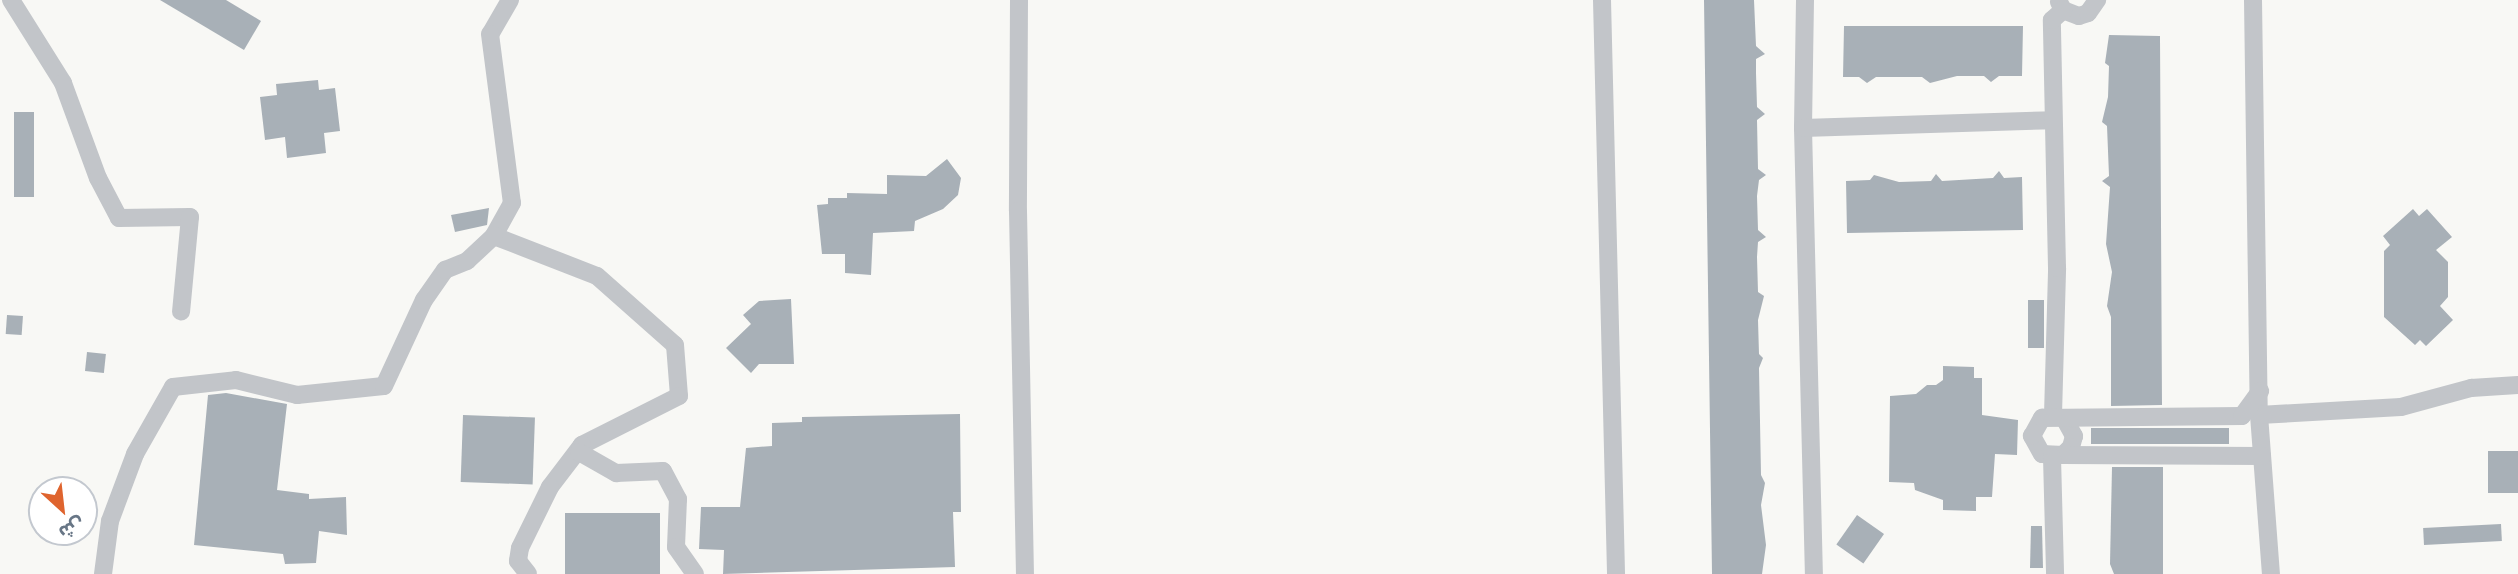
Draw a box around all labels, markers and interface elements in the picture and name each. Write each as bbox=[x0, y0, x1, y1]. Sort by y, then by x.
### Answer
north arrow bbox=[28, 476, 98, 546]
text: ش bbox=[55, 512, 89, 545]

